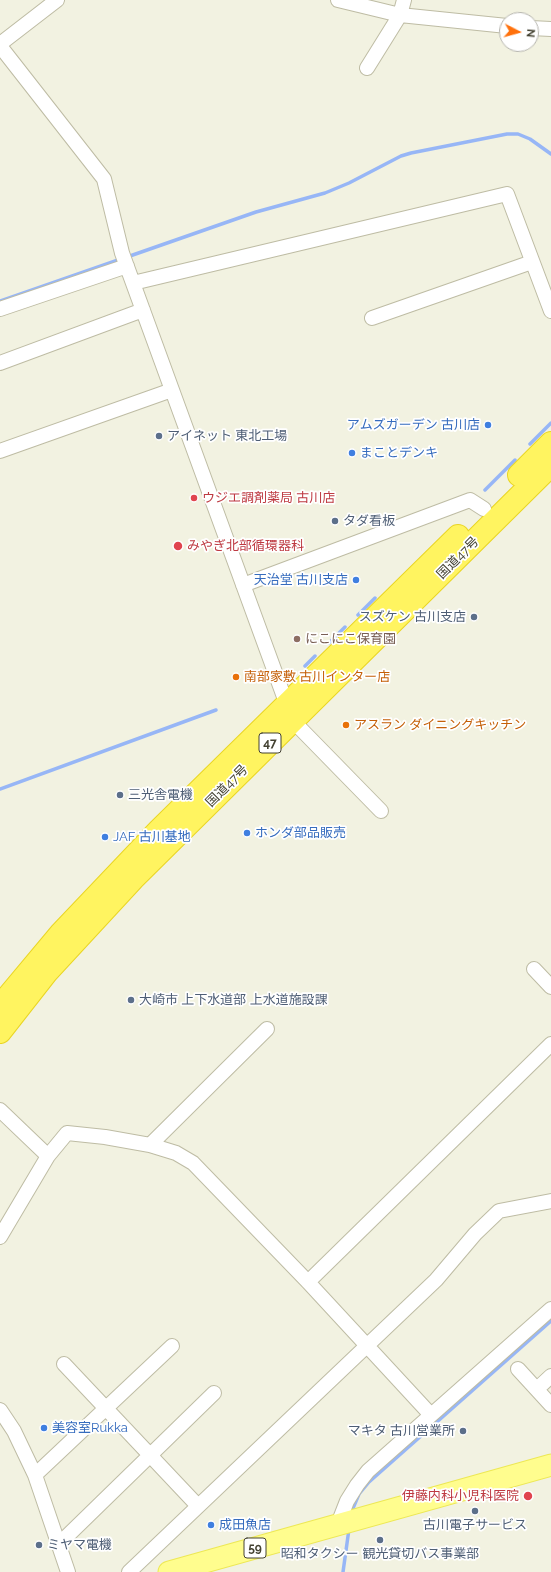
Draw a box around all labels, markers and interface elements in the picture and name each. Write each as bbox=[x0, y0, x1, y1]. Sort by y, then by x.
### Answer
north arrow bbox=[499, 12, 539, 52]
text: N bbox=[524, 28, 537, 38]
place label: アムズガーデン 古川店 bbox=[347, 417, 480, 433]
marker: アムズガーデン 古川店 bbox=[483, 420, 493, 430]
place label: アイネット 東北工場 bbox=[167, 428, 287, 444]
marker: アイネット 東北工場 bbox=[154, 431, 164, 441]
place label: まことデンキ bbox=[360, 445, 438, 461]
marker: まことデンキ bbox=[347, 448, 357, 458]
place label: ウジエ調剤薬局 古川店 bbox=[202, 490, 335, 506]
marker: ウジエ調剤薬局 古川店 bbox=[189, 493, 199, 503]
place label: タダ看板 bbox=[343, 513, 395, 529]
marker: タダ看板 bbox=[330, 516, 340, 526]
street label: 国道47号 bbox=[434, 534, 482, 582]
place label: みやぎ北部循環器科 bbox=[187, 538, 304, 554]
marker: みやぎ北部循環器科 bbox=[172, 540, 184, 552]
place label: 天治堂 古川支店 bbox=[254, 572, 348, 588]
marker: 天治堂 古川支店 bbox=[351, 575, 361, 585]
place label: スズケン 古川支店 bbox=[359, 609, 466, 625]
marker: スズケン 古川支店 bbox=[469, 612, 479, 622]
place label: にこにこ保育園 bbox=[305, 631, 396, 647]
marker: にこにこ保育園 bbox=[292, 634, 302, 644]
place label: 南部家敷 古川インター店 bbox=[244, 669, 390, 685]
marker: 南部家敷 古川インター店 bbox=[231, 672, 241, 682]
place label: アスラン ダイニングキッチン bbox=[354, 717, 526, 733]
marker: アスラン ダイニングキッチン bbox=[341, 720, 351, 730]
road number: 47 bbox=[259, 733, 281, 753]
street label: 国道47号 bbox=[203, 762, 251, 810]
place label: 三光舎電機 bbox=[128, 787, 193, 803]
marker: 三光舎電機 bbox=[115, 790, 125, 800]
place label: ホンダ部品販売 bbox=[255, 825, 346, 841]
marker: ホンダ部品販売 bbox=[242, 828, 252, 838]
place label: JAF 古川基地 bbox=[113, 829, 191, 845]
marker: JAF 古川基地 bbox=[100, 832, 110, 842]
place label: 大崎市 上下水道部 上水道施設課 bbox=[139, 992, 328, 1008]
marker: 大崎市 上下水道部 上水道施設課 bbox=[126, 995, 136, 1005]
place label: 美容室Rukka bbox=[52, 1420, 128, 1436]
marker: 美容室Rukka bbox=[39, 1423, 49, 1433]
place label: マキタ 古川営業所 bbox=[348, 1423, 455, 1439]
marker: マキタ 古川営業所 bbox=[458, 1426, 468, 1436]
place label: 伊藤内科小児科医院 bbox=[402, 1488, 519, 1504]
marker: 伊藤内科小児科医院 bbox=[522, 1490, 534, 1502]
marker: 古川電子サービス bbox=[470, 1506, 480, 1516]
place label: 成田魚店 bbox=[219, 1517, 271, 1533]
place label: 古川電子サービス bbox=[423, 1517, 527, 1533]
marker: 成田魚店 bbox=[206, 1520, 216, 1530]
marker: 昭和タクシー 観光貸切バス事業部 bbox=[375, 1535, 385, 1545]
place label: ミヤマ電機 bbox=[47, 1537, 112, 1553]
road number: 59 bbox=[244, 1538, 266, 1558]
marker: ミヤマ電機 bbox=[34, 1540, 44, 1550]
place label: 昭和タクシー 観光貸切バス事業部 bbox=[281, 1546, 479, 1562]

